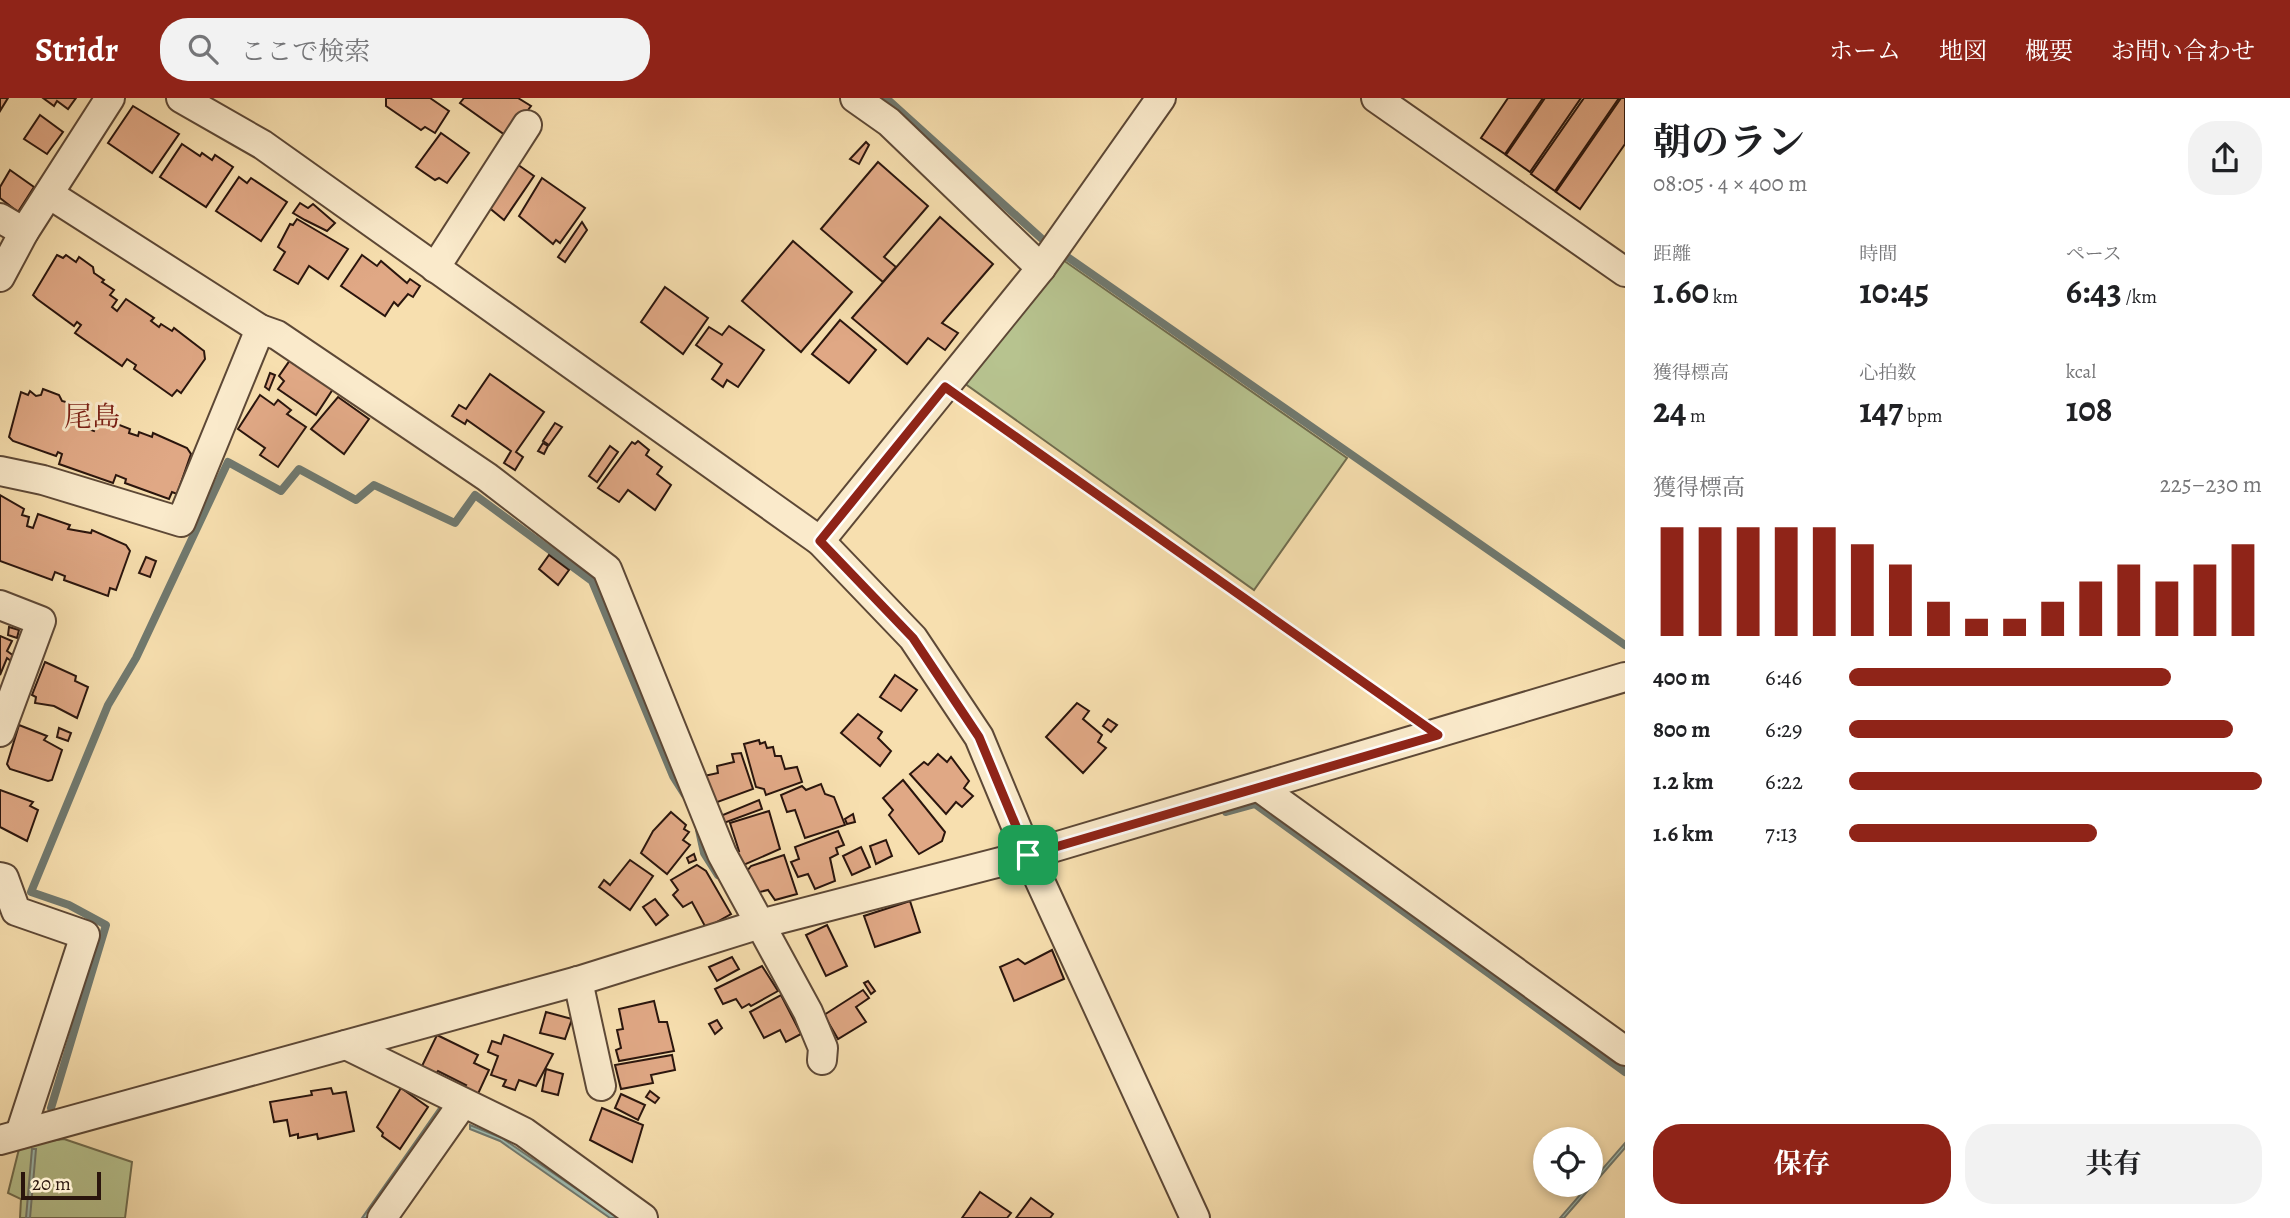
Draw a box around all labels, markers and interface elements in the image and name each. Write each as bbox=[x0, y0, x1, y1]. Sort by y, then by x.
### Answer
search box bbox=[160, 18, 650, 81]
text: Stridr bbox=[35, 27, 118, 72]
icon: search bbox=[184, 30, 222, 68]
text: ここで検索 bbox=[240, 34, 370, 69]
text: ホーム bbox=[1829, 35, 1901, 67]
text: 地図 bbox=[1939, 35, 1987, 67]
text: 概要 bbox=[2025, 35, 2073, 67]
text: お問い合わせ bbox=[2111, 35, 2255, 67]
text: 朝のラン bbox=[1653, 116, 1805, 168]
button: share bbox=[2188, 121, 2262, 195]
text: 08:05 · 4 × 400 m bbox=[1653, 168, 1808, 199]
text: 距離 bbox=[1653, 241, 1691, 267]
text: 時間 bbox=[1859, 241, 1897, 267]
text: ペース bbox=[2066, 241, 2122, 267]
text: 1.60 bbox=[1653, 267, 1709, 315]
text: 10:45 bbox=[1859, 267, 1929, 315]
text: 6:43 bbox=[2066, 267, 2122, 315]
text: km bbox=[1709, 284, 1738, 310]
text: /km bbox=[2122, 284, 2157, 310]
text: kcal bbox=[2066, 359, 2096, 385]
text: 獲得標高 bbox=[1653, 360, 1729, 386]
text: 心拍数 bbox=[1859, 360, 1916, 386]
text: 108 bbox=[2066, 385, 2113, 433]
text: 24 bbox=[1653, 386, 1686, 434]
text: 147 bbox=[1859, 386, 1903, 434]
district label: 尾島 bbox=[64, 398, 120, 436]
text: m bbox=[1686, 403, 1706, 429]
text: bpm bbox=[1903, 403, 1943, 429]
text: 225–230 m bbox=[2160, 469, 2262, 500]
text: 獲得標高 bbox=[1653, 472, 1745, 503]
text: 400 m bbox=[1653, 662, 1710, 693]
text: 6:46 bbox=[1765, 662, 1802, 693]
text: 800 m bbox=[1653, 714, 1710, 745]
text: 6:29 bbox=[1765, 714, 1803, 745]
text: 1.2 km bbox=[1653, 766, 1714, 797]
text: 6:22 bbox=[1765, 766, 1803, 797]
text: 1.6 km bbox=[1653, 818, 1713, 849]
text: 7:13 bbox=[1765, 818, 1798, 849]
pin bbox=[998, 825, 1058, 885]
icon: arrive bbox=[1009, 836, 1047, 874]
button: 保存 bbox=[1653, 1124, 1951, 1204]
button: 共有 bbox=[1965, 1124, 2262, 1204]
map controls bbox=[1533, 1127, 1603, 1197]
button: locate bbox=[1533, 1127, 1603, 1197]
scale bar bbox=[21, 1169, 102, 1201]
text: 20 m bbox=[32, 1171, 71, 1197]

